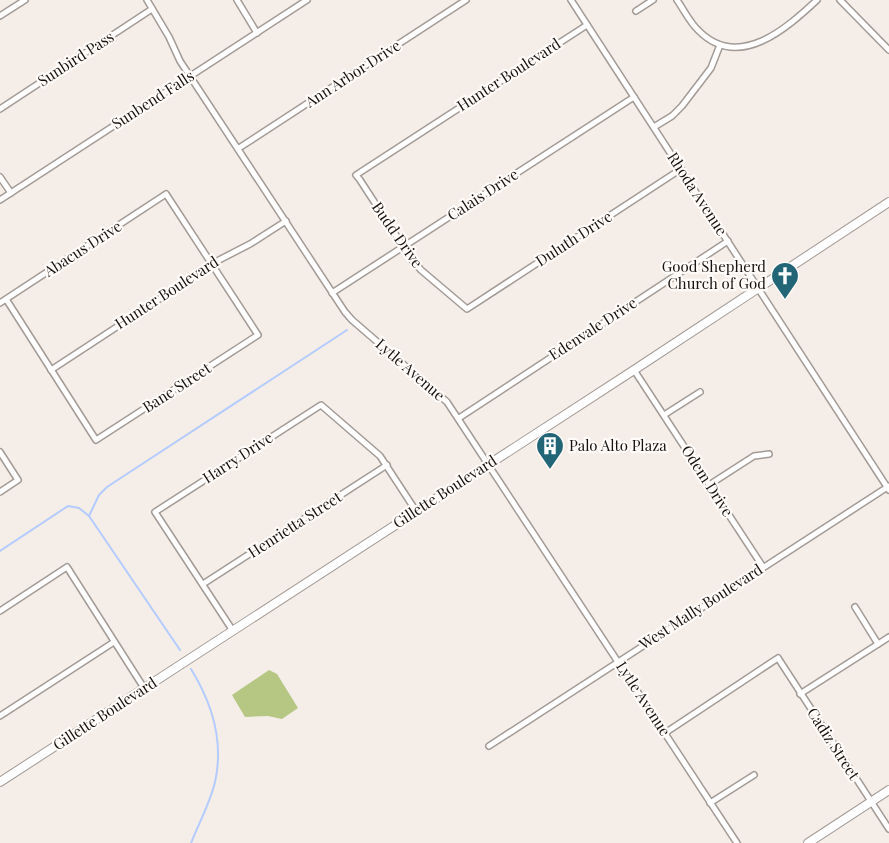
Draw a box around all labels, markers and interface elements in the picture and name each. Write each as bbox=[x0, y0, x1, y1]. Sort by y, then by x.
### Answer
street label: Sunbird Pass bbox=[34, 26, 117, 90]
street label: Hunter Boulevard bbox=[453, 33, 564, 115]
street label: Ann Arbor Drive bbox=[300, 35, 404, 112]
street label: Sunbend Falls bbox=[107, 65, 197, 133]
street label: Rhoda Avenue bbox=[663, 148, 732, 239]
street label: Calais Drive bbox=[443, 164, 522, 225]
street label: Budd Drive bbox=[368, 198, 428, 271]
street label: Duluth Drive bbox=[531, 206, 615, 270]
street label: Abacus Drive bbox=[39, 216, 125, 281]
street label: Hunter Boulevard bbox=[111, 251, 222, 333]
place label: Good Shepherd Church of God bbox=[662, 256, 766, 293]
church icon: Good Shepherd Church of God bbox=[770, 261, 800, 300]
street label: Edenvale Drive bbox=[545, 292, 640, 364]
street label: Lytle Avenue bbox=[372, 334, 449, 405]
street label: Bane Street bbox=[139, 357, 215, 417]
street label: Harry Drive bbox=[199, 427, 276, 487]
building icon: Palo Alto Plaza bbox=[535, 431, 565, 470]
place label: Palo Alto Plaza bbox=[569, 435, 667, 455]
street label: Odem Drive bbox=[677, 441, 738, 520]
street label: Gillette Boulevard bbox=[389, 450, 500, 532]
street label: Henrietta Street bbox=[244, 486, 346, 562]
street label: West Mally Boulevard bbox=[634, 559, 766, 654]
street label: Lytle Avenue bbox=[612, 657, 675, 740]
street label: Gillette Boulevard bbox=[49, 672, 160, 754]
street label: Cadiz Street bbox=[803, 704, 865, 784]

